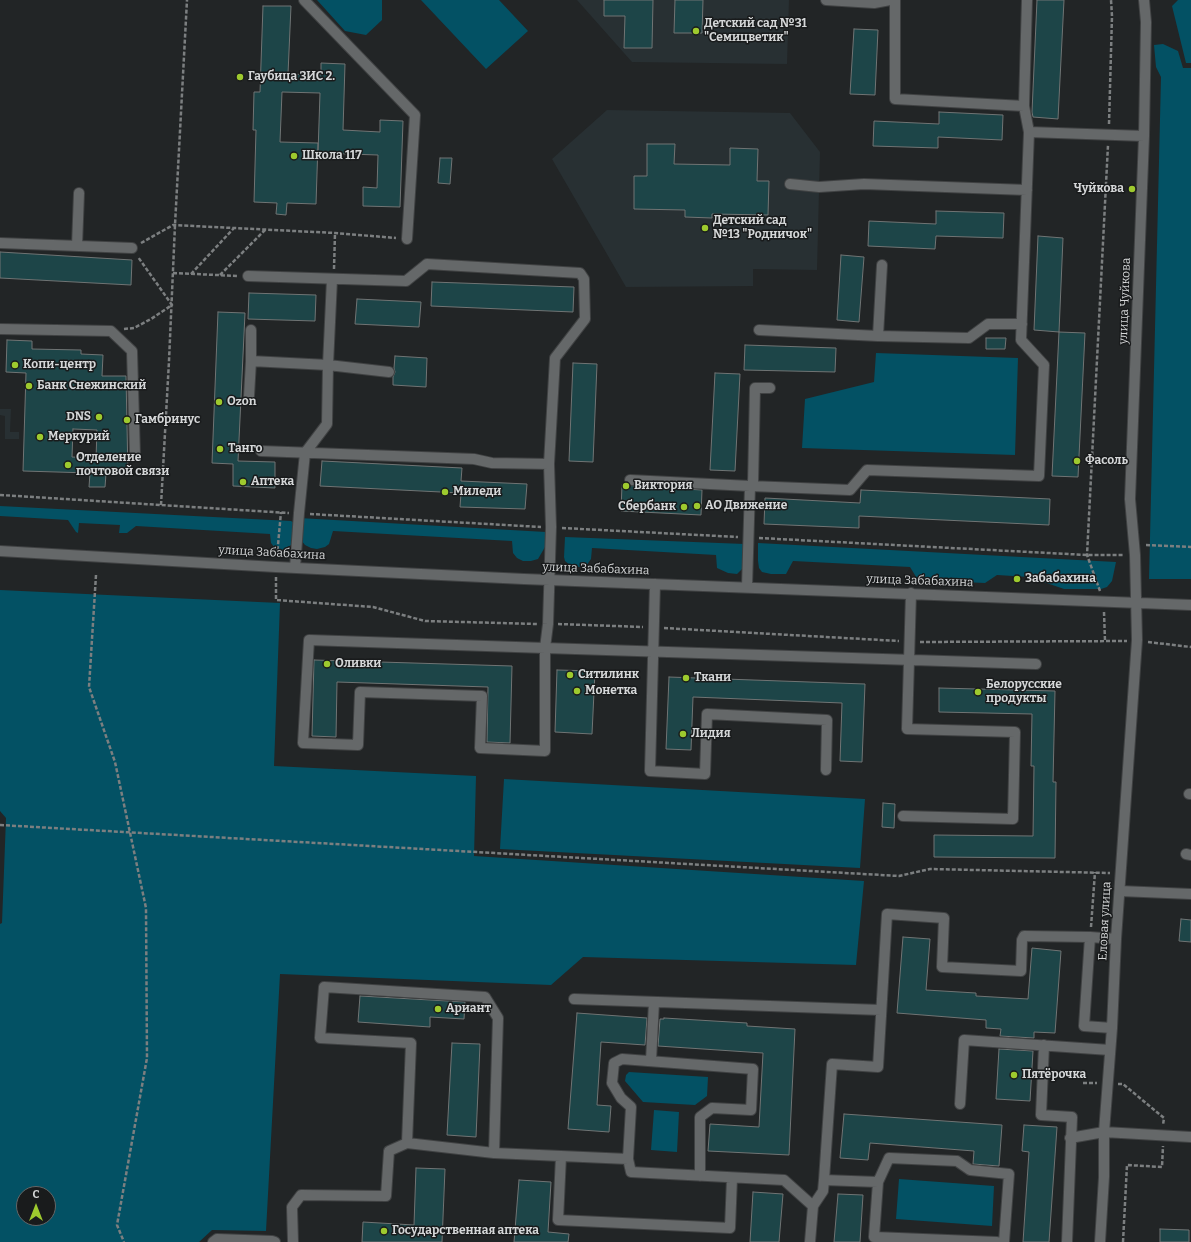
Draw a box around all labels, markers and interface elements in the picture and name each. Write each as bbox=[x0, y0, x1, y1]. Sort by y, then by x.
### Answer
place label: Детский сад №31 "Семицветик" bbox=[704, 17, 807, 45]
marker: Детский сад №31 "Семицветик" bbox=[691, 26, 701, 36]
place label: Гаубица ЗИС 2. bbox=[248, 70, 335, 84]
marker: Гаубица ЗИС 2. bbox=[235, 72, 245, 82]
place label: Школа 117 bbox=[302, 149, 362, 163]
marker: Школа 117 bbox=[289, 151, 299, 161]
place label: Чуйкова bbox=[1074, 182, 1124, 196]
marker: Чуйкова bbox=[1127, 184, 1137, 194]
place label: Детский сад №13 "Родничок" bbox=[713, 214, 812, 242]
marker: Детский сад №13 "Родничок" bbox=[700, 223, 710, 233]
street label: улица Чуйкова bbox=[1116, 257, 1134, 345]
place label: Копи-центр bbox=[23, 358, 96, 372]
marker: Копи-центр bbox=[10, 360, 20, 370]
place label: Банк Снежинский bbox=[37, 379, 146, 393]
marker: Банк Снежинский bbox=[24, 381, 34, 391]
place label: Ozon bbox=[227, 395, 256, 409]
marker: Ozon bbox=[214, 397, 224, 407]
place label: DNS bbox=[66, 410, 91, 424]
marker: DNS bbox=[94, 412, 104, 422]
place label: Гамбринус bbox=[135, 413, 200, 427]
marker: Гамбринус bbox=[122, 415, 132, 425]
place label: Меркурий bbox=[48, 430, 110, 444]
marker: Меркурий bbox=[35, 432, 45, 442]
place label: Танго bbox=[228, 442, 262, 456]
marker: Танго bbox=[215, 444, 225, 454]
place label: Отделение почтовой связи bbox=[76, 451, 169, 479]
place label: Фасоль bbox=[1085, 454, 1128, 468]
marker: Фасоль bbox=[1072, 456, 1082, 466]
marker: Отделение почтовой связи bbox=[63, 460, 73, 470]
place label: Аптека bbox=[251, 475, 294, 489]
marker: Аптека bbox=[238, 477, 248, 487]
place label: Виктория bbox=[634, 479, 693, 493]
marker: Виктория bbox=[621, 481, 631, 491]
place label: Миледи bbox=[453, 485, 501, 499]
marker: Миледи bbox=[440, 487, 450, 497]
place label: АО Движение bbox=[705, 499, 787, 513]
place label: Сбербанк bbox=[618, 500, 676, 514]
marker: АО Движение bbox=[692, 501, 702, 511]
marker: Сбербанк bbox=[679, 502, 689, 512]
street label: улица Забабахина bbox=[218, 543, 326, 563]
street label: улица Забабахина bbox=[542, 560, 650, 578]
street label: улица Забабахина bbox=[866, 572, 974, 590]
place label: Забабахина bbox=[1025, 572, 1096, 586]
marker: Забабахина bbox=[1012, 574, 1022, 584]
place label: Оливки bbox=[335, 657, 381, 671]
marker: Оливки bbox=[322, 659, 332, 669]
place label: Ситилинк bbox=[578, 668, 639, 682]
marker: Ситилинк bbox=[565, 670, 575, 680]
place label: Ткани bbox=[694, 671, 731, 685]
marker: Ткани bbox=[681, 673, 691, 683]
place label: Белорусские продукты bbox=[986, 678, 1062, 706]
place label: Монетка bbox=[585, 684, 637, 698]
marker: Монетка bbox=[572, 686, 582, 696]
marker: Белорусские продукты bbox=[973, 687, 983, 697]
place label: Лидия bbox=[691, 727, 731, 741]
marker: Лидия bbox=[678, 729, 688, 739]
street label: Еловая улица bbox=[1096, 881, 1114, 961]
place label: Ариант bbox=[446, 1002, 491, 1016]
marker: Ариант bbox=[433, 1004, 443, 1014]
place label: Пятёрочка bbox=[1022, 1068, 1086, 1082]
marker: Пятёрочка bbox=[1009, 1070, 1019, 1080]
north arrow bbox=[16, 1186, 56, 1226]
text: С bbox=[33, 1188, 39, 1201]
place label: Государственная аптека bbox=[392, 1224, 539, 1238]
marker: Государственная аптека bbox=[379, 1226, 389, 1236]

